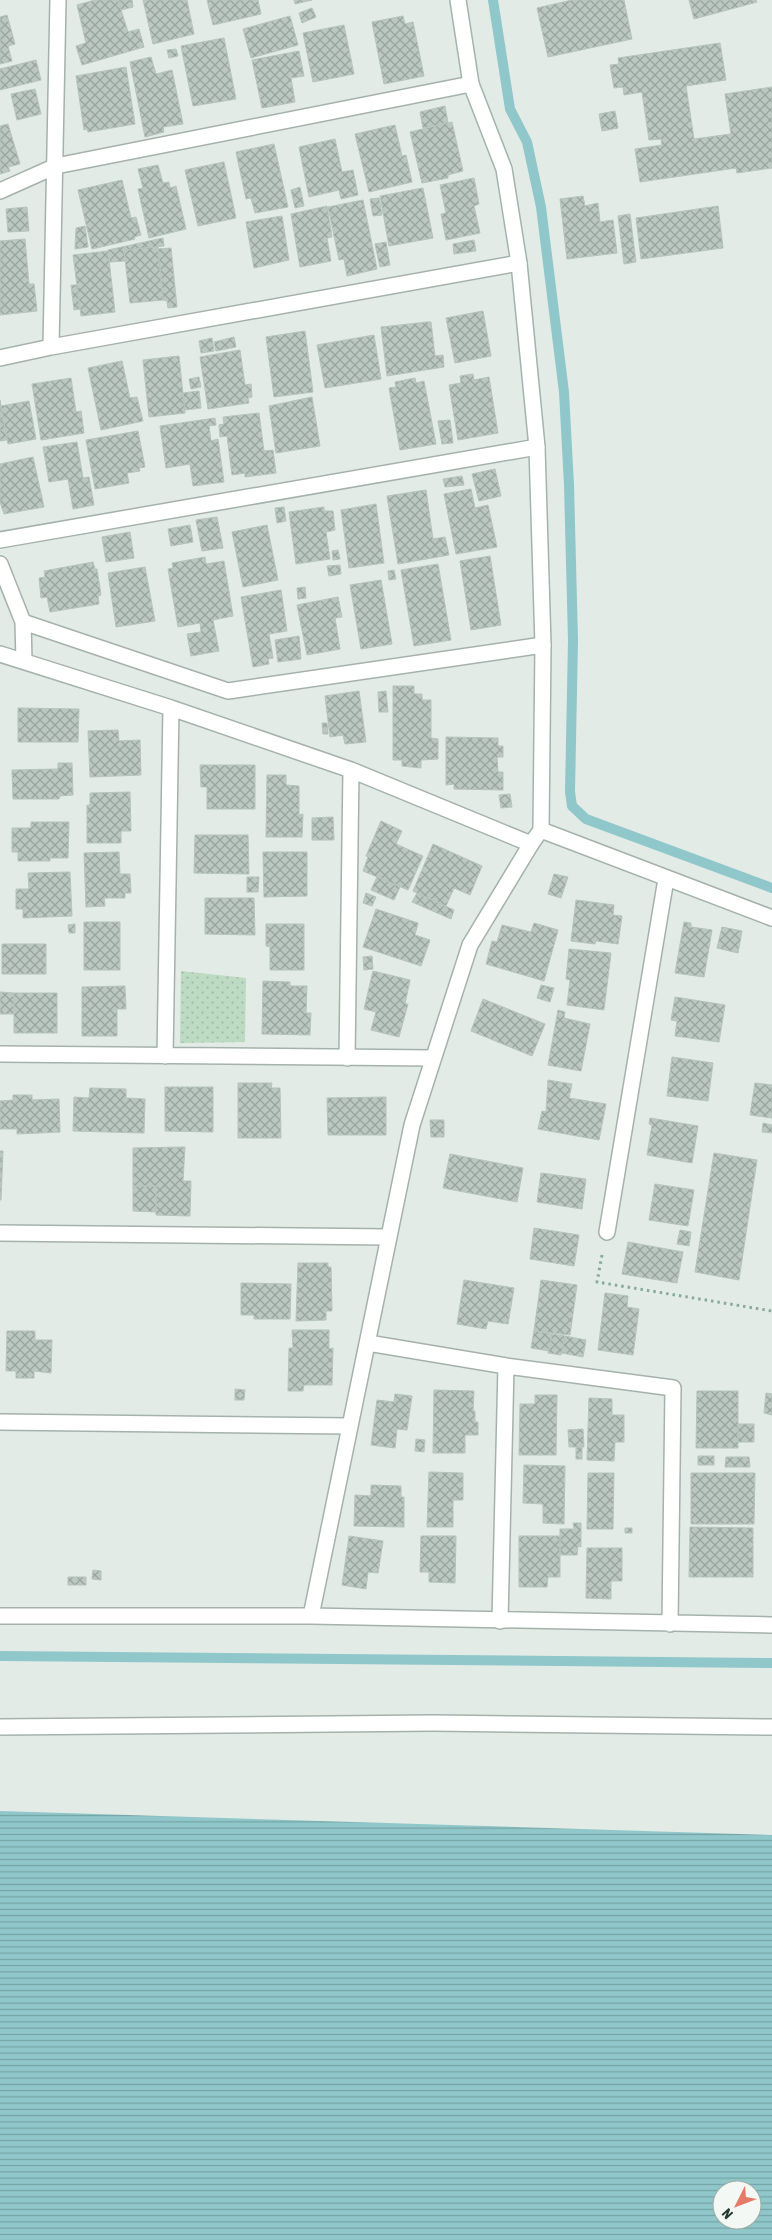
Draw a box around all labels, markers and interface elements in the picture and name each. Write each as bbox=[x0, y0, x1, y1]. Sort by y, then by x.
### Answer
north arrow bbox=[712, 2180, 762, 2230]
text: N bbox=[719, 2205, 736, 2222]

